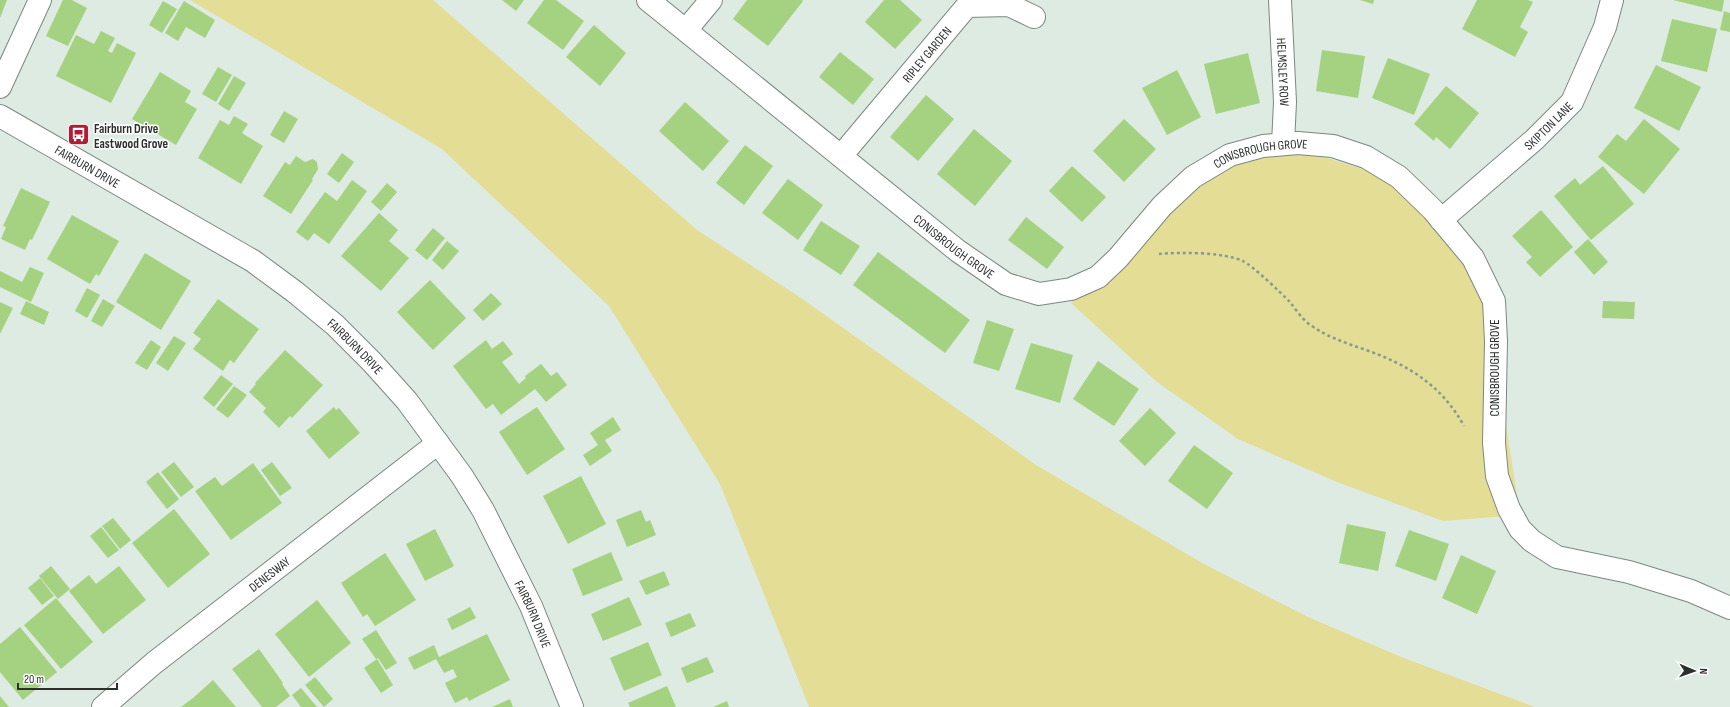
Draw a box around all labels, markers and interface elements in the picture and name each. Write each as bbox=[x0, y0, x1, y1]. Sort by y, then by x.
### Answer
street label: RIPLEY GARDEN bbox=[899, 23, 955, 86]
street label: HELMSLEY ROW bbox=[1273, 37, 1292, 107]
street label: SKIPTON LANE bbox=[1521, 99, 1577, 154]
place label: Fairburn Drive Eastwood Grove bbox=[94, 121, 169, 152]
bus stop icon: Fairburn Drive Eastwood Grove bbox=[65, 122, 91, 148]
street label: CONISBROUGH GROVE bbox=[1211, 136, 1308, 172]
street label: FAIRBURN DRIVE bbox=[52, 142, 122, 192]
street label: CONISBROUGH GROVE bbox=[910, 211, 997, 283]
street label: FAIRBURN DRIVE bbox=[324, 315, 386, 378]
street label: CONISBROUGH GROVE bbox=[1487, 319, 1503, 417]
street label: DENESWAY bbox=[246, 553, 294, 596]
street label: FAIRBURN DRIVE bbox=[510, 578, 554, 651]
north arrow bbox=[1674, 651, 1714, 691]
scale bar bbox=[18, 665, 117, 691]
text: N bbox=[1697, 668, 1710, 675]
text: 20 m bbox=[24, 672, 44, 687]

